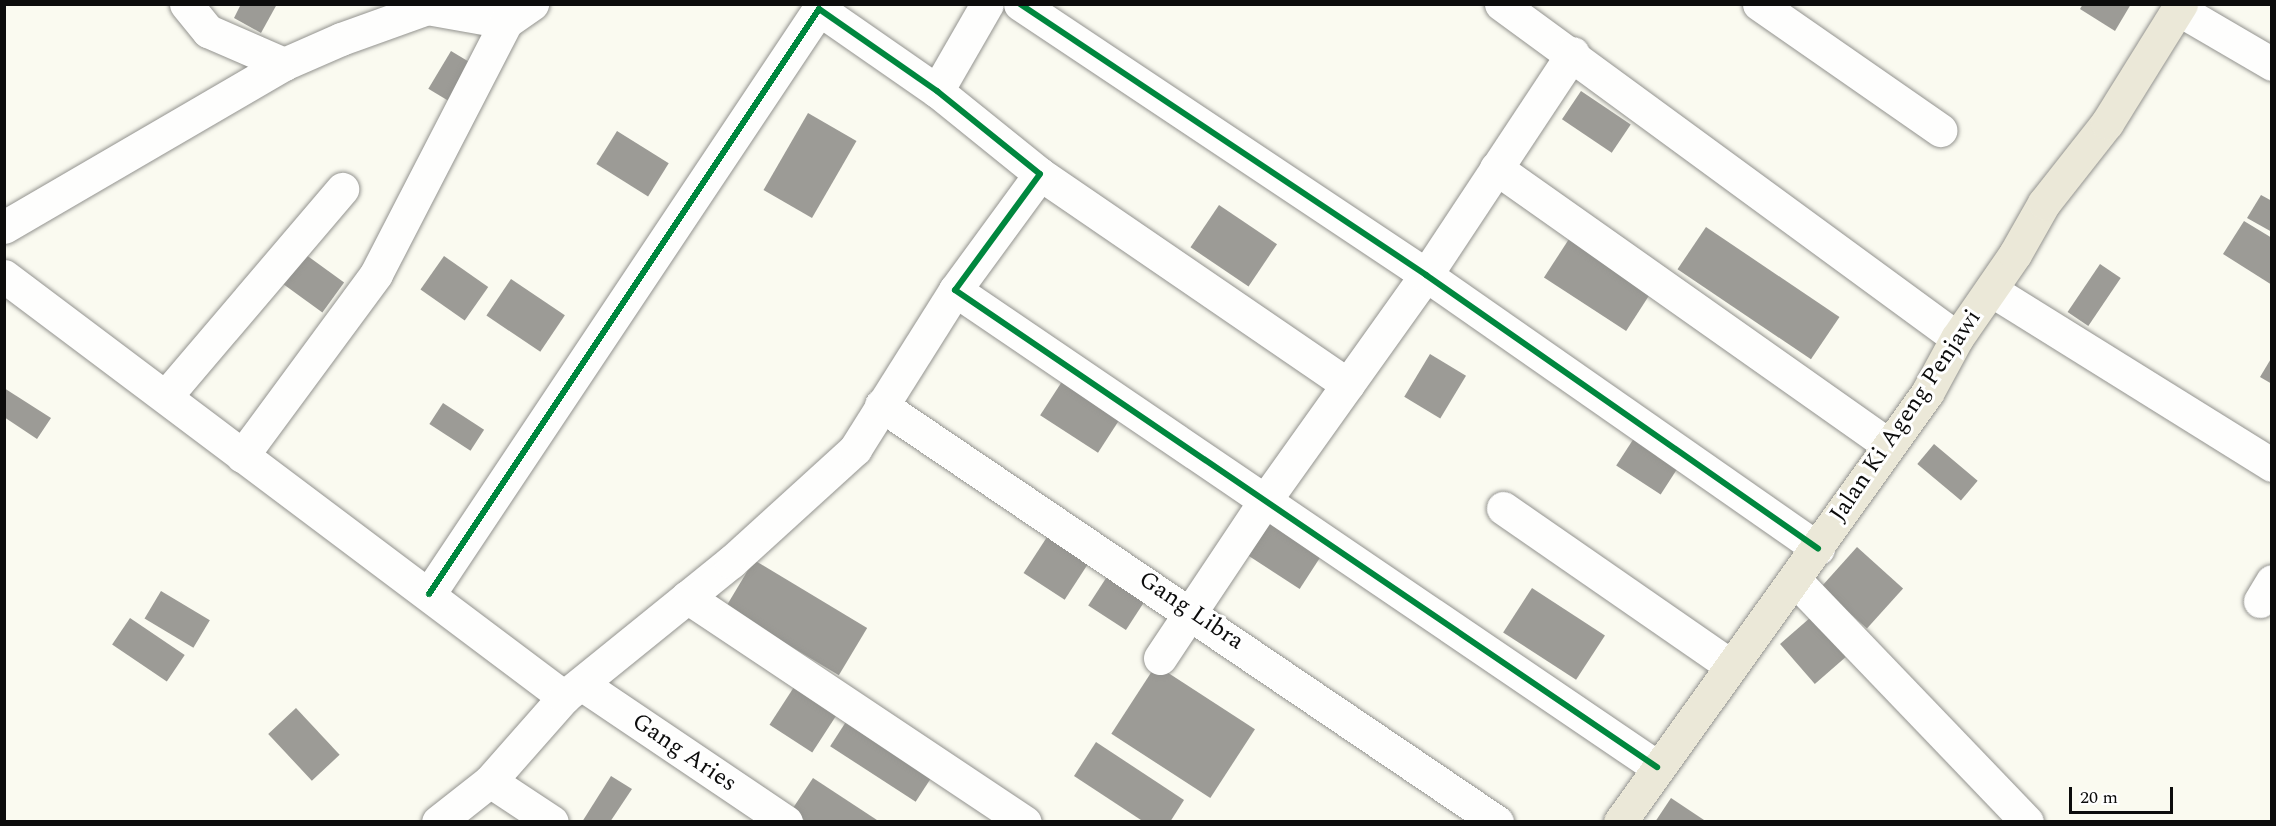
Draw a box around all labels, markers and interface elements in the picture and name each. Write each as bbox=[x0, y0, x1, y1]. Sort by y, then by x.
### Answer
street label: Jalan Ki Ageng Penjawi bbox=[1824, 304, 1988, 528]
street label: Gang Libra bbox=[1133, 565, 1249, 657]
street label: Gang Aries bbox=[626, 707, 742, 799]
scale bar bbox=[2072, 775, 2176, 813]
text: 20 m bbox=[2080, 784, 2118, 811]

